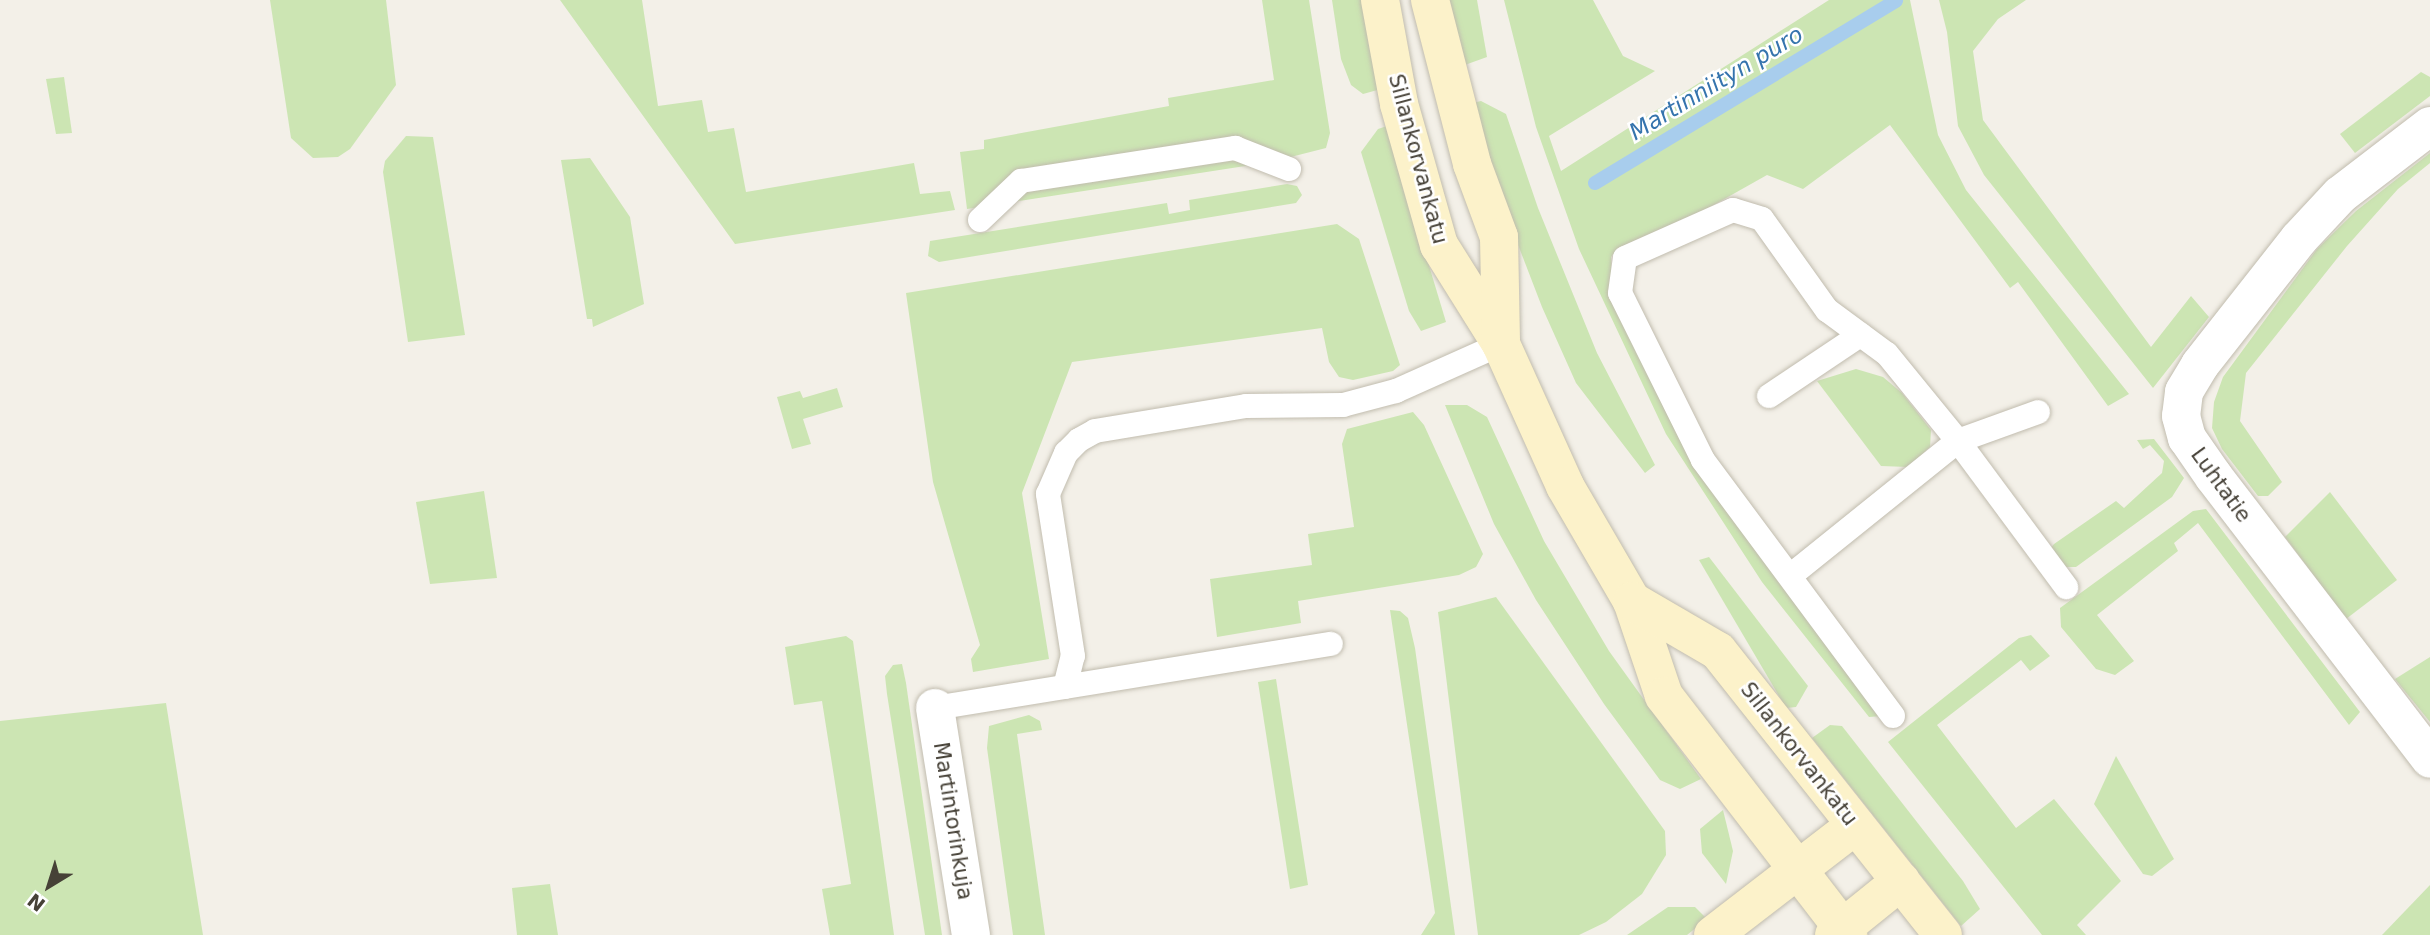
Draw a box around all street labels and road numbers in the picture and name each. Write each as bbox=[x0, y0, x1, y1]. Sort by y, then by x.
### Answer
street label: Sillankorvankatu bbox=[1383, 71, 1453, 247]
street label: Luhtatie bbox=[2186, 443, 2256, 527]
street label: Sillankorvankatu bbox=[1735, 677, 1863, 831]
street label: Martintorinkuja bbox=[928, 740, 978, 902]

